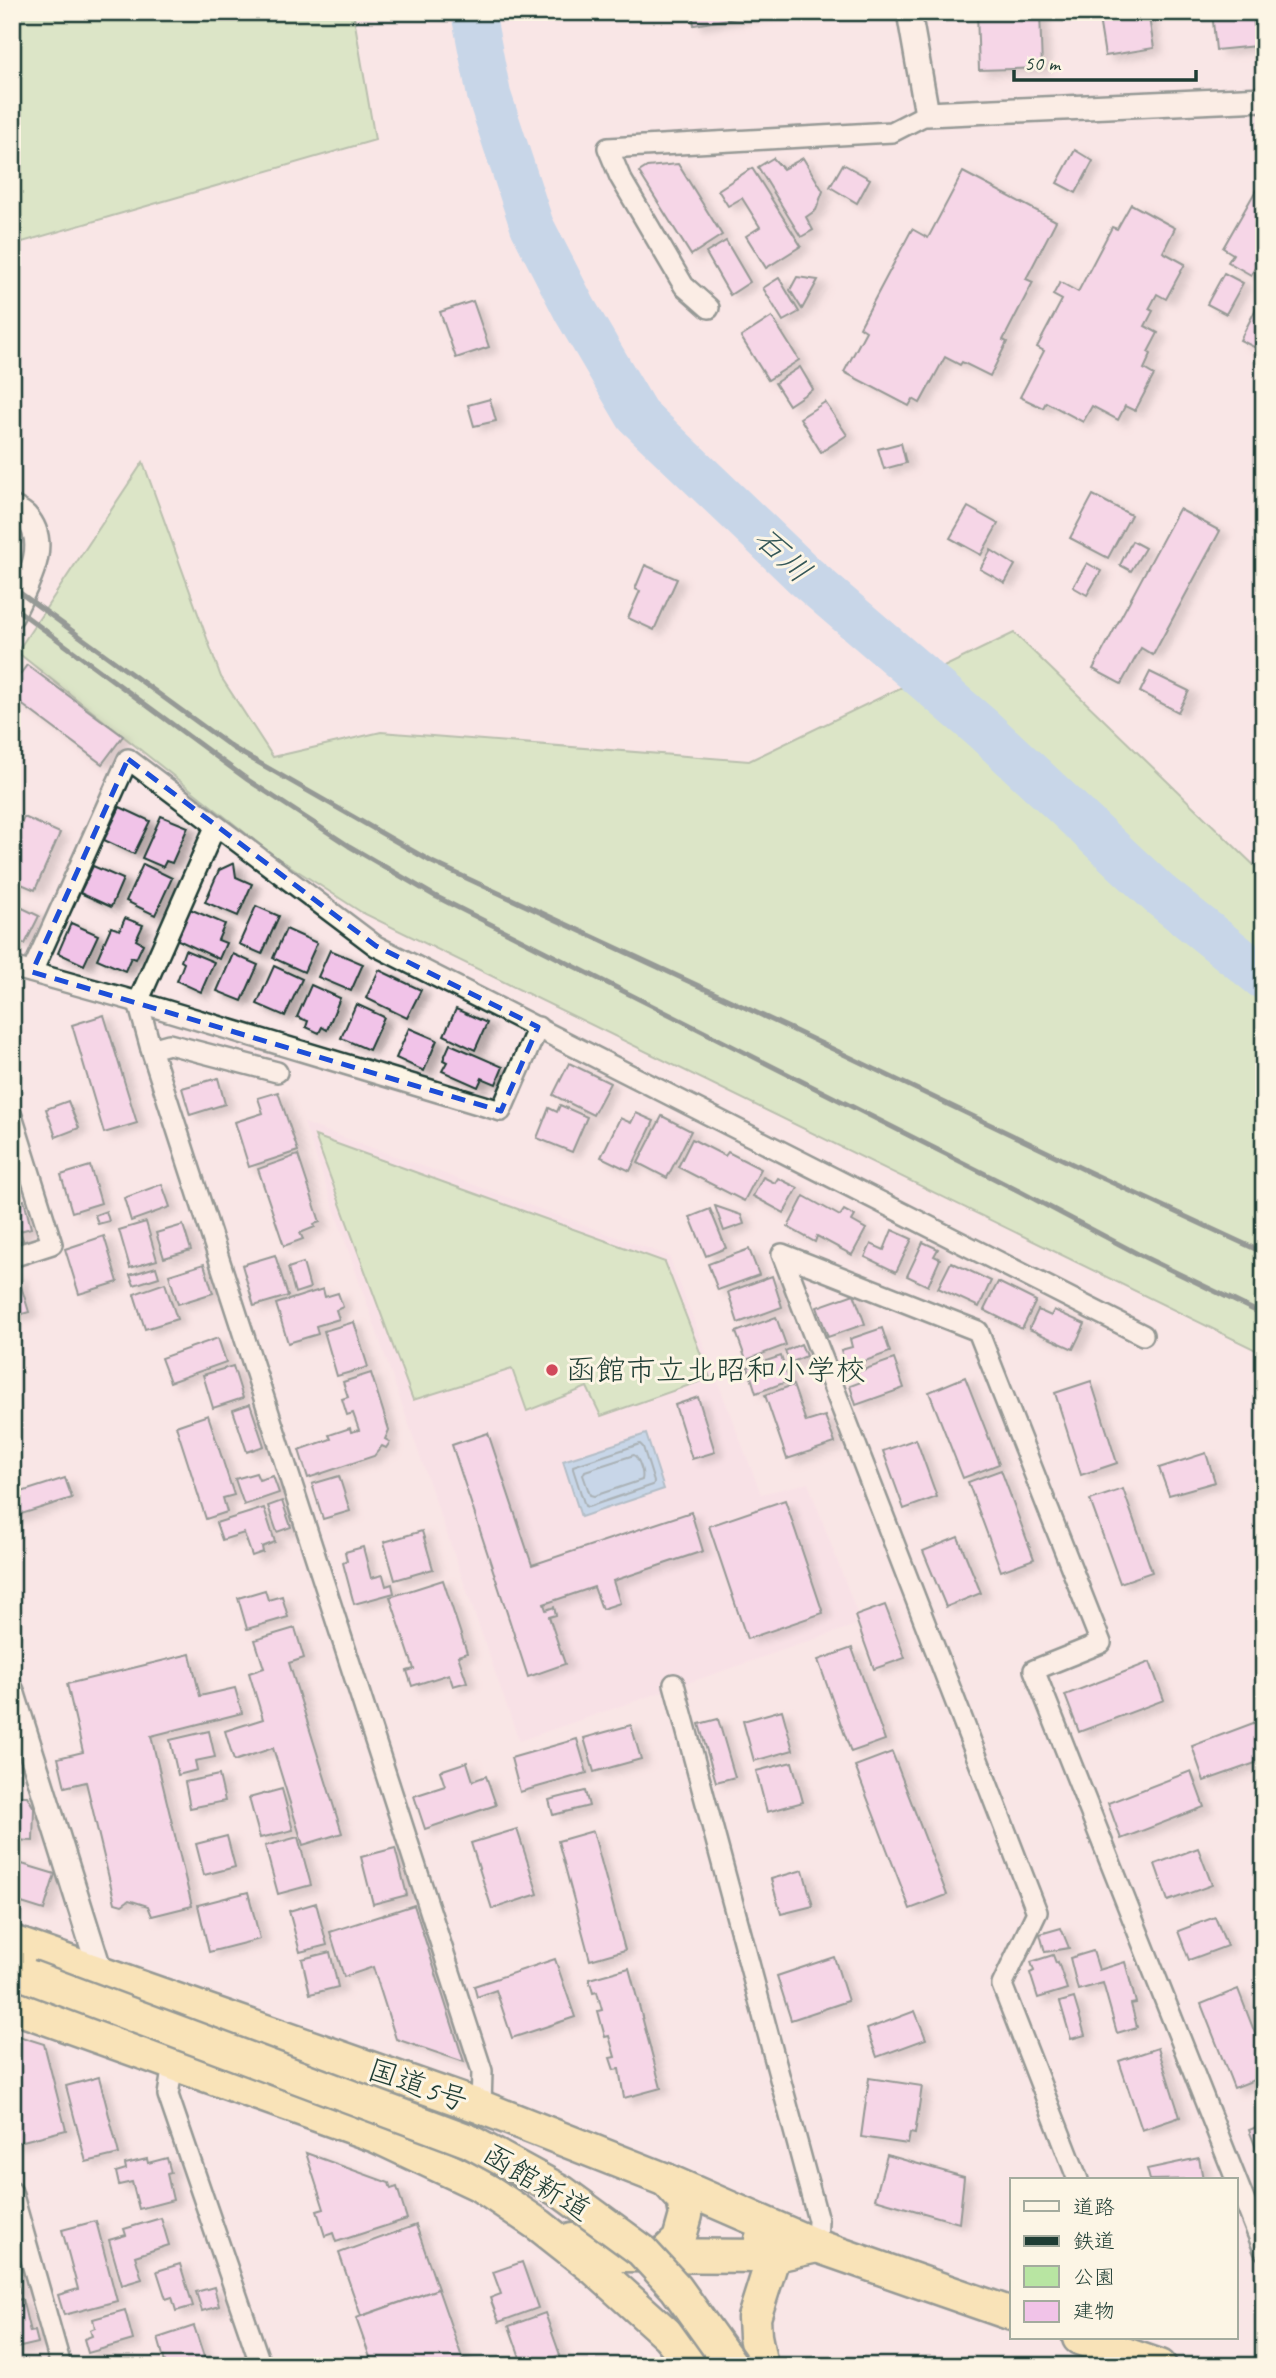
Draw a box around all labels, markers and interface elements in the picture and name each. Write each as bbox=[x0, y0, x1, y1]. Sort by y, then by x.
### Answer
scale bar bbox=[1014, 38, 1196, 82]
text: 50 m bbox=[1024, 50, 1062, 76]
water label: 石川 bbox=[746, 518, 820, 592]
place label: 函館市立北昭和小学校 bbox=[566, 1351, 866, 1389]
marker: 函館市立北昭和小学校 bbox=[544, 1362, 560, 1378]
street label: 国道5号 bbox=[363, 2050, 473, 2120]
street label: 函館新道 bbox=[476, 2135, 598, 2229]
legend bbox=[1010, 2178, 1238, 2340]
text: 道路 bbox=[1073, 2194, 1115, 2220]
text: 鉄道 bbox=[1073, 2228, 1115, 2254]
text: 公園 bbox=[1073, 2264, 1115, 2290]
text: 建物 bbox=[1073, 2298, 1115, 2324]

